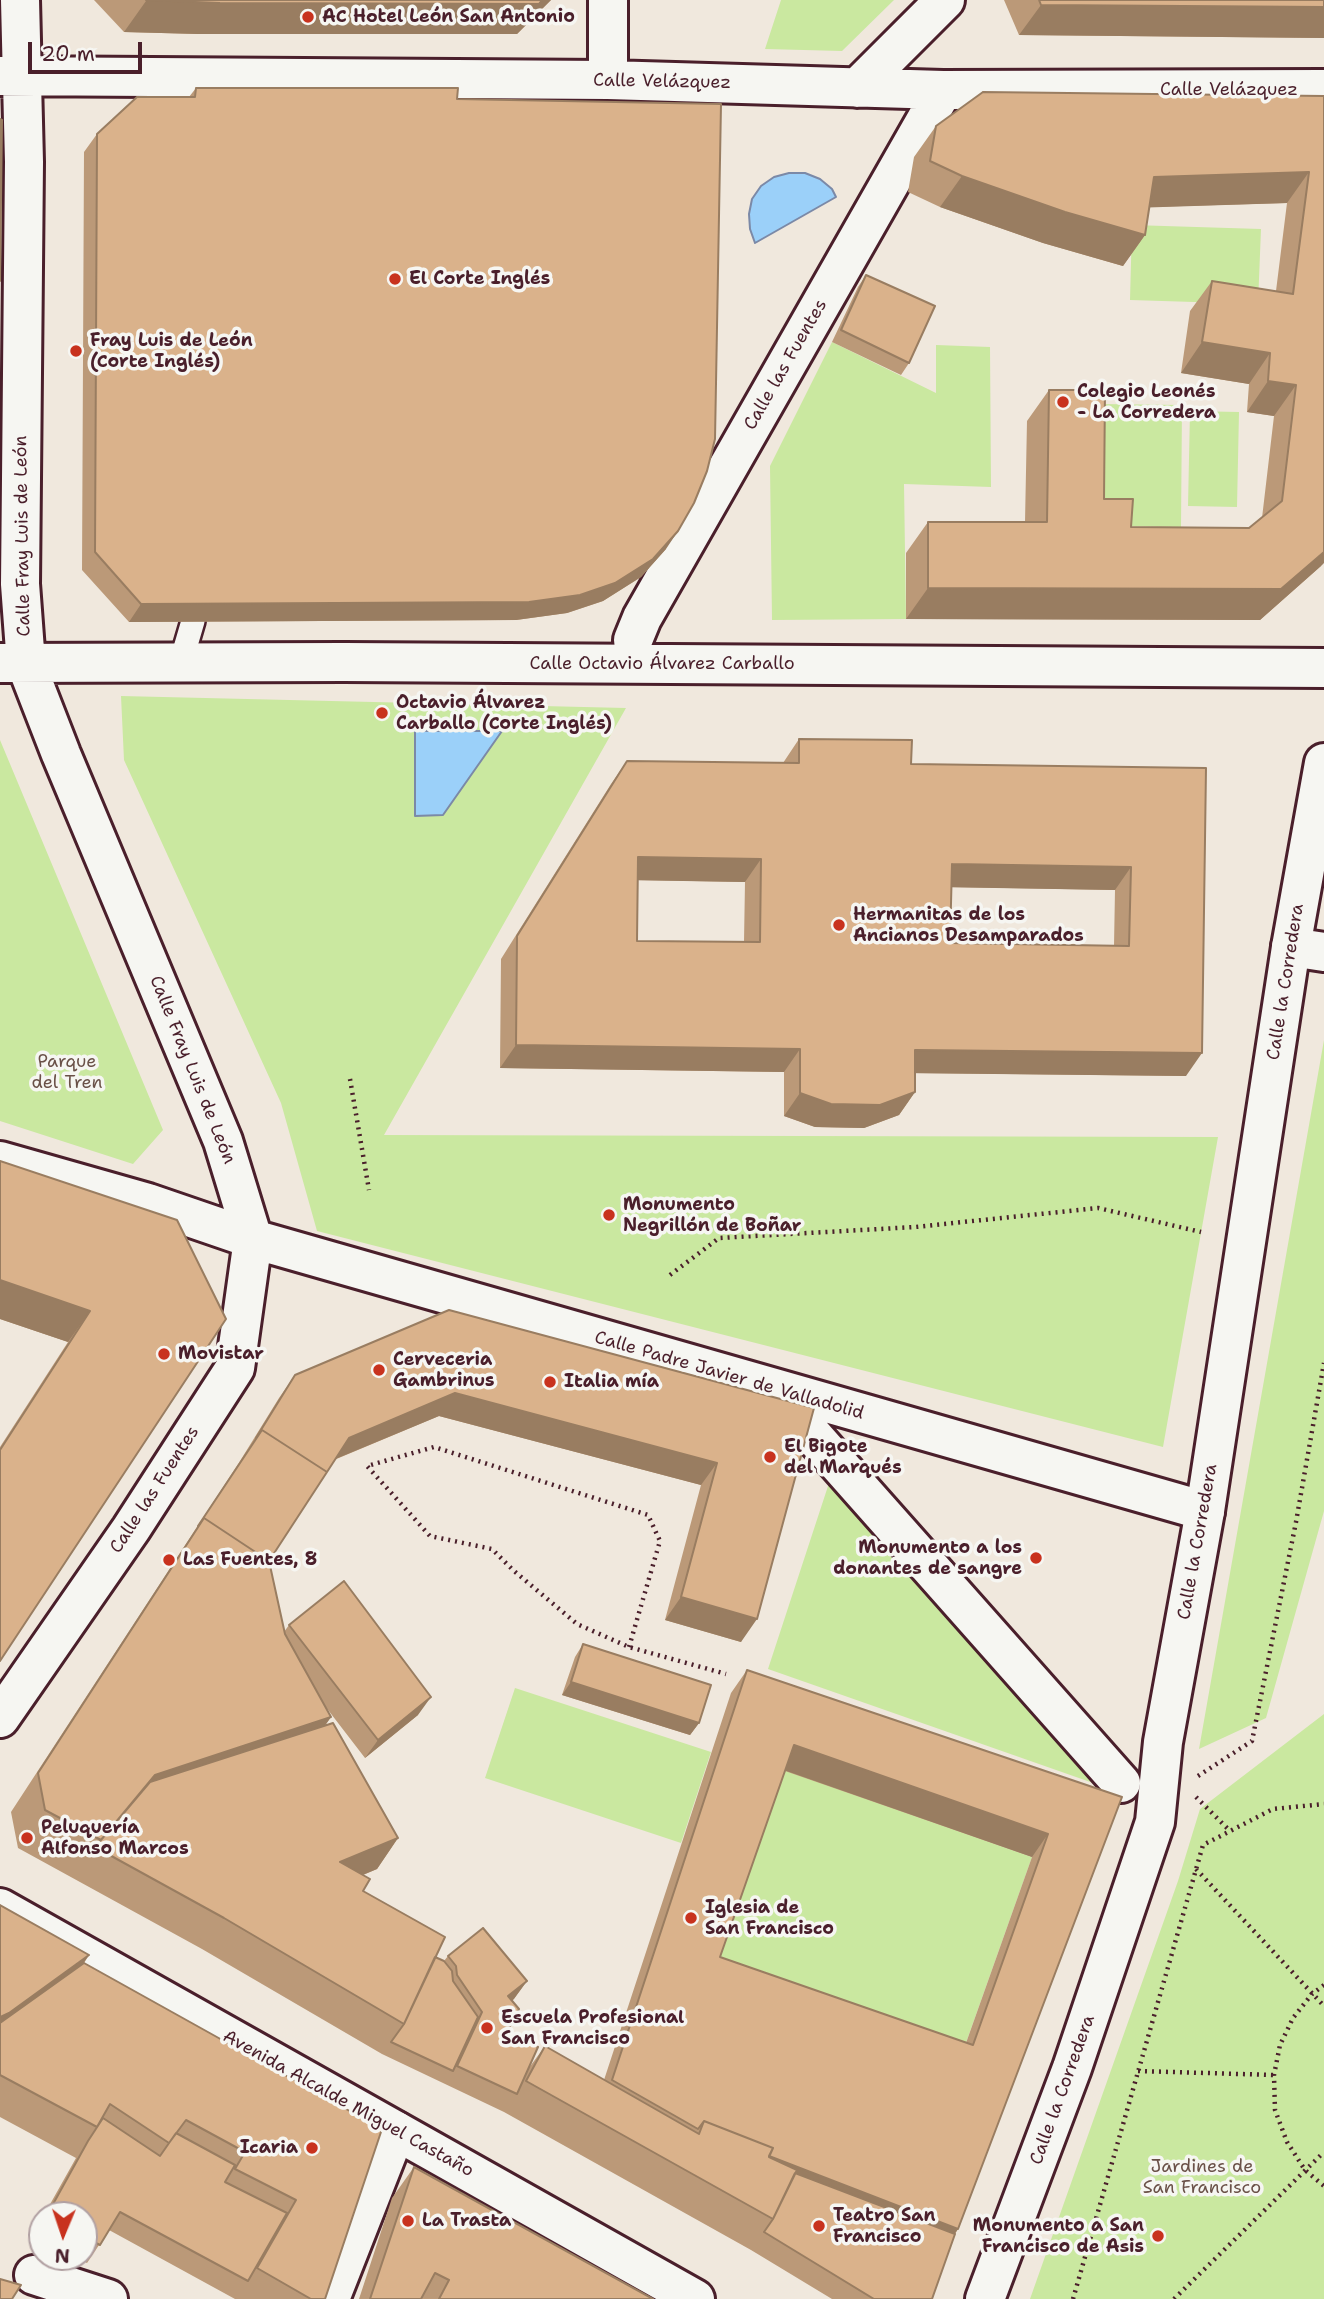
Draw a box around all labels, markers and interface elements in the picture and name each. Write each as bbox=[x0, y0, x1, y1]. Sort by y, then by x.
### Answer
place label: AC Hotel León San Antonio bbox=[322, 6, 575, 28]
marker: AC Hotel León San Antonio bbox=[300, 9, 316, 25]
scale bar bbox=[32, 28, 145, 72]
text: 20 m bbox=[41, 40, 95, 68]
street label: Calle Velázquez bbox=[593, 70, 731, 94]
street label: Calle Velázquez bbox=[1160, 79, 1298, 101]
place label: El Corte Inglés bbox=[409, 268, 550, 290]
marker: El Corte Inglés bbox=[387, 271, 403, 287]
street label: Calle las Fuentes bbox=[740, 296, 832, 434]
place label: Fray Luis de León (Corte Inglés) bbox=[90, 330, 253, 372]
marker: Fray Luis de León (Corte Inglés) bbox=[68, 343, 84, 359]
place label: Colegio Leonés - La Corredera bbox=[1077, 381, 1216, 424]
marker: Colegio Leonés - La Corredera bbox=[1055, 394, 1071, 410]
street label: Calle Fray Luis de León bbox=[10, 435, 36, 637]
street label: Calle Octavio Álvarez Carballo bbox=[529, 653, 795, 675]
place label: Octavio Álvarez Carballo (Corte Inglés) bbox=[396, 692, 612, 734]
marker: Octavio Álvarez Carballo (Corte Inglés) bbox=[374, 705, 390, 721]
street label: Calle la Corredera bbox=[1263, 902, 1309, 1062]
place label: Hermanitas de los Ancianos Desamparados bbox=[853, 904, 1084, 946]
marker: Hermanitas de los Ancianos Desamparados bbox=[831, 917, 847, 933]
street label: Calle Fray Luis de León bbox=[144, 973, 240, 1167]
park label: Parque del Tren bbox=[32, 1051, 102, 1094]
place label: Monumento Negrillón de Boñar bbox=[623, 1194, 801, 1236]
marker: Monumento Negrillón de Boñar bbox=[601, 1207, 617, 1223]
street label: Calle Padre Javier de Valladolid bbox=[592, 1327, 866, 1425]
place label: Movistar bbox=[178, 1343, 264, 1365]
marker: Movistar bbox=[156, 1346, 172, 1362]
place label: Cerveceria Gambrinus bbox=[393, 1349, 495, 1392]
marker: Cerveceria Gambrinus bbox=[371, 1362, 387, 1378]
place label: Italia mía bbox=[564, 1371, 659, 1393]
marker: Italia mía bbox=[542, 1374, 558, 1390]
street label: Calle las Fuentes bbox=[106, 1422, 204, 1558]
place label: El Bigote del Marqués bbox=[784, 1436, 902, 1478]
marker: El Bigote del Marqués bbox=[762, 1449, 778, 1465]
street label: Calle la Corredera bbox=[1174, 1462, 1222, 1622]
place label: Monumento a los donantes de sangre bbox=[833, 1537, 1022, 1580]
place label: Las Fuentes, 8 bbox=[183, 1549, 317, 1571]
marker: Monumento a los donantes de sangre bbox=[1028, 1550, 1044, 1566]
marker: Las Fuentes, 8 bbox=[161, 1552, 177, 1568]
place label: Peluquería Alfonso Marcos bbox=[41, 1817, 189, 1860]
marker: Peluquería Alfonso Marcos bbox=[19, 1830, 35, 1846]
place label: Iglesia de San Francisco bbox=[705, 1897, 834, 1940]
marker: Iglesia de San Francisco bbox=[683, 1910, 699, 1926]
place label: Escuela Profesional San Francisco bbox=[501, 2007, 684, 2050]
street label: Calle la Corredera bbox=[1026, 2012, 1100, 2168]
marker: Escuela Profesional San Francisco bbox=[479, 2020, 495, 2036]
street label: Avenida Alcalde Miguel Castaño bbox=[219, 2026, 477, 2182]
place label: Icaria bbox=[240, 2137, 298, 2159]
marker: Icaria bbox=[304, 2140, 320, 2156]
park label: Jardines de San Francisco bbox=[1143, 2156, 1261, 2198]
north arrow bbox=[28, 2201, 98, 2271]
place label: Teatro San Francisco bbox=[833, 2205, 935, 2248]
place label: La Trasta bbox=[422, 2210, 511, 2232]
marker: La Trasta bbox=[400, 2213, 416, 2229]
place label: Monumento a San Francisco de Asis bbox=[973, 2215, 1144, 2258]
marker: Teatro San Francisco bbox=[811, 2218, 827, 2234]
marker: Monumento a San Francisco de Asis bbox=[1150, 2228, 1166, 2244]
text: N bbox=[54, 2243, 70, 2268]

